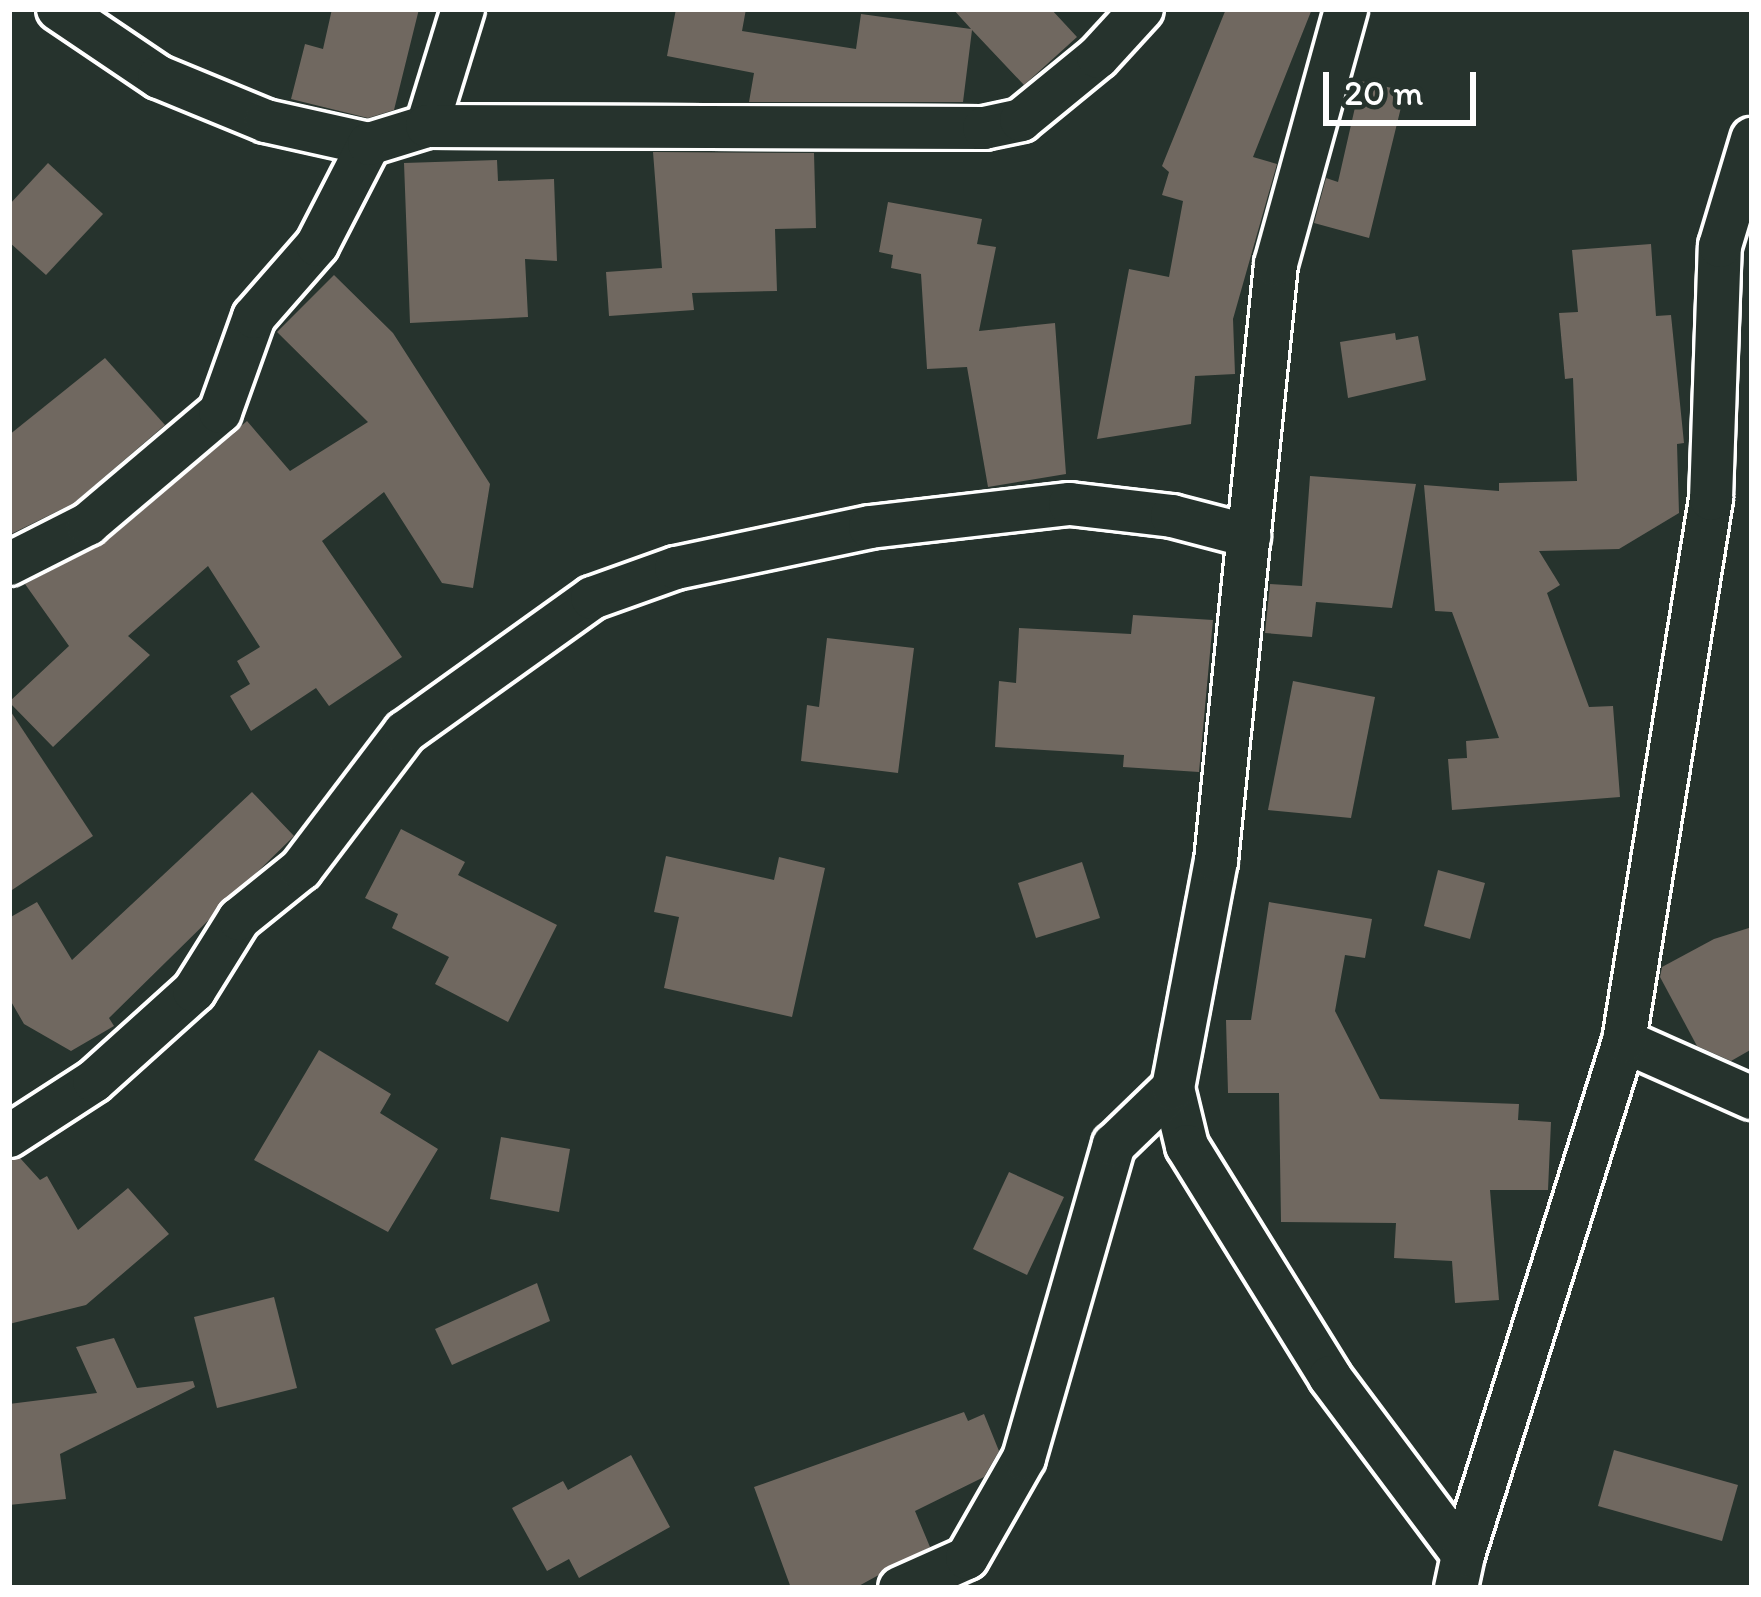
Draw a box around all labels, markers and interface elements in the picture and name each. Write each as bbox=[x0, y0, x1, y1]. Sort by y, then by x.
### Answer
scale bar bbox=[1329, 48, 1482, 122]
text: 20 m bbox=[1344, 71, 1424, 114]

